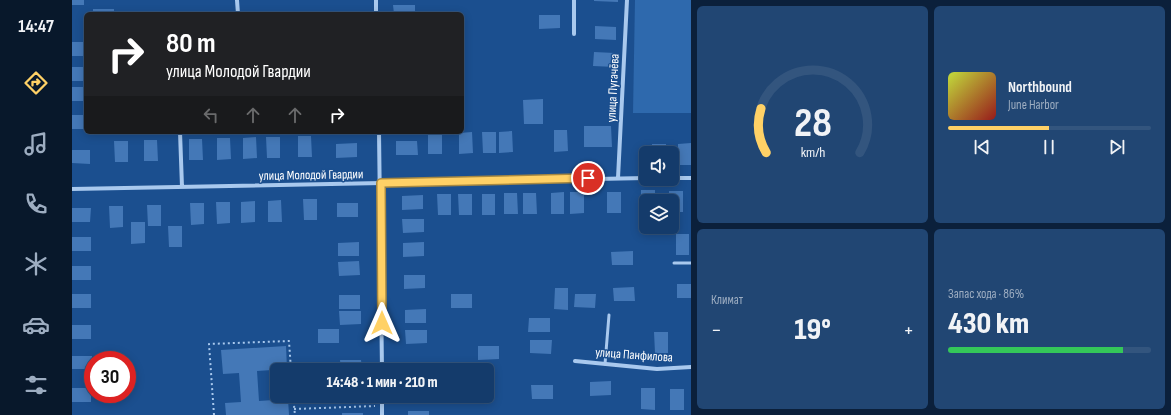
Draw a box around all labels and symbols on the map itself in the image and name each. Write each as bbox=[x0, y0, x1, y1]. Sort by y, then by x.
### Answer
street label: улица Пугачёва bbox=[603, 53, 623, 123]
pin bbox=[571, 161, 605, 195]
street label: улица Молодой Гвардии bbox=[259, 166, 363, 184]
position arrow bbox=[361, 302, 403, 344]
street label: улица Панфилова bbox=[595, 344, 673, 366]
speed limit sign: 30 bbox=[84, 351, 136, 403]

